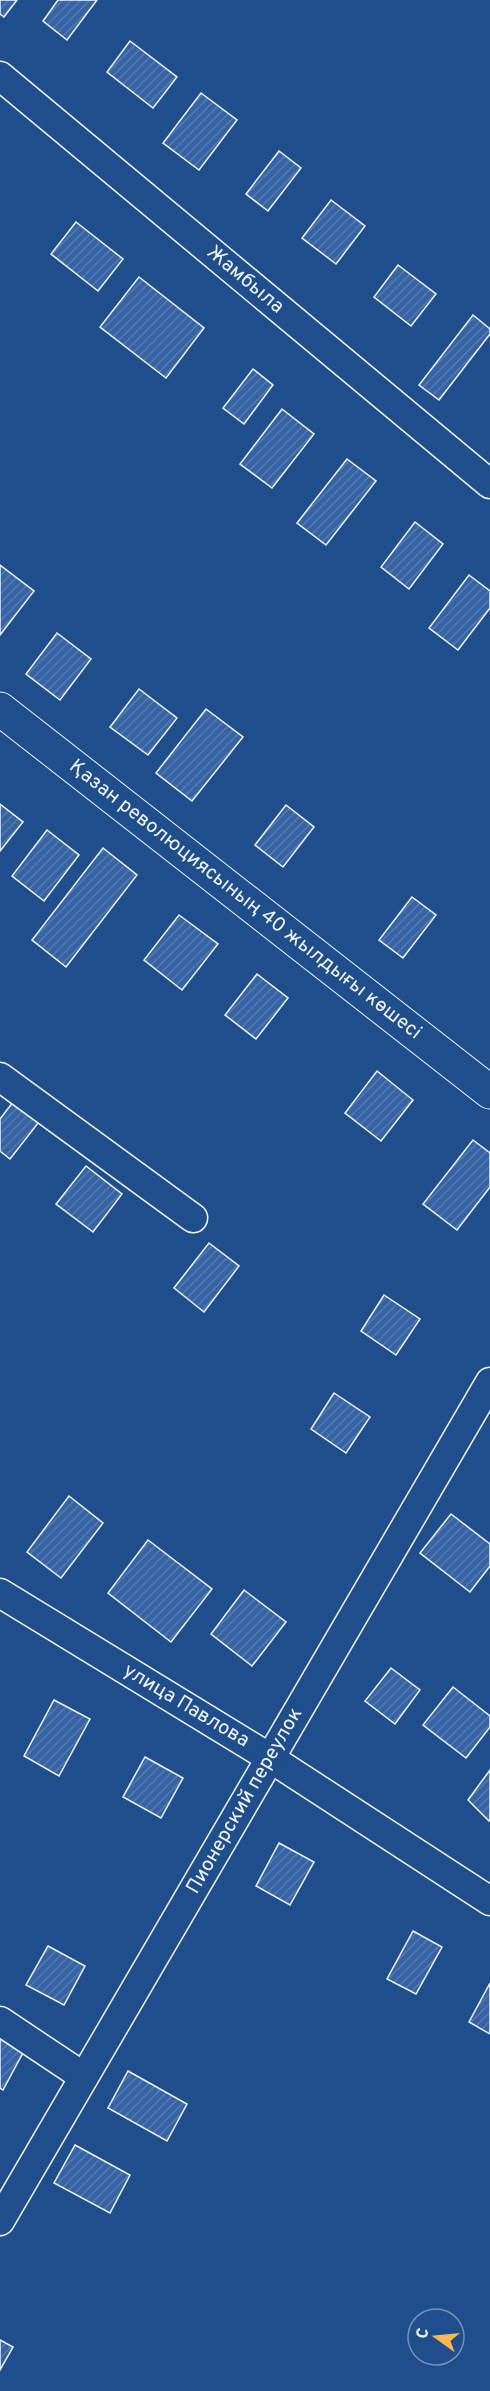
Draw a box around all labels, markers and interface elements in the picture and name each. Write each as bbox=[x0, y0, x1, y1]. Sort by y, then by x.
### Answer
street label: Жамбыла bbox=[201, 240, 289, 320]
street label: Қазан революциясының 40 жылдығы көшесі bbox=[63, 754, 427, 1046]
street label: улица Павлова bbox=[118, 1658, 254, 1754]
street label: Пионерский переулок bbox=[181, 1703, 309, 1899]
north arrow bbox=[406, 2307, 466, 2367]
text: С bbox=[412, 2326, 434, 2341]

